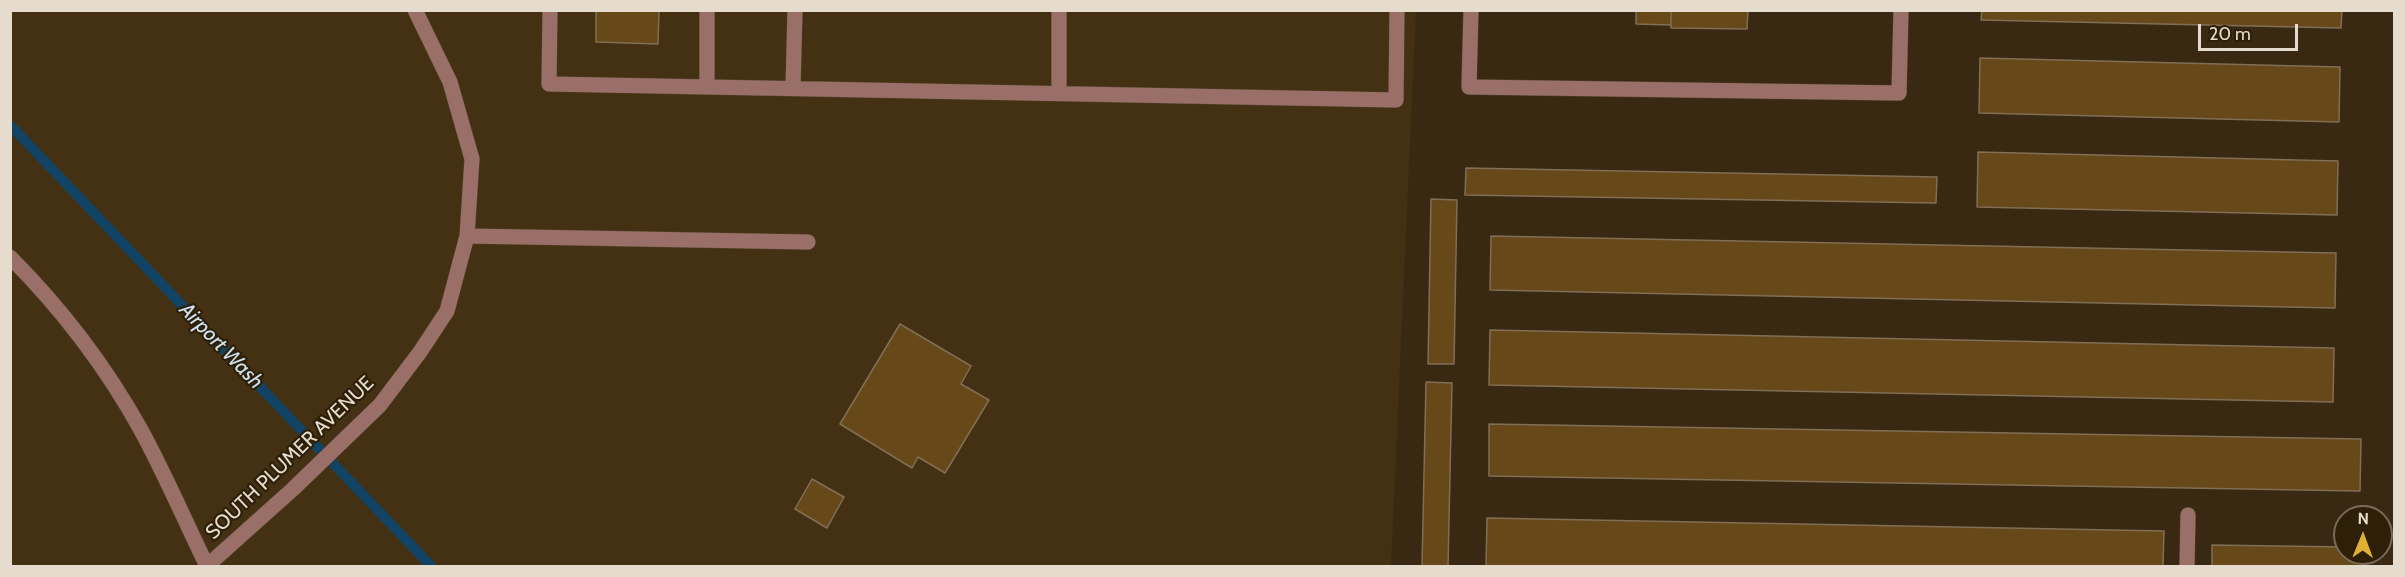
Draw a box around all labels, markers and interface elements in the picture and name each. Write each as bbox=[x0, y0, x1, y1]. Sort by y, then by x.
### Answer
scale bar bbox=[2201, 12, 2302, 50]
text: 20 m bbox=[2209, 23, 2251, 45]
water label: Airport Wash bbox=[174, 298, 268, 394]
street label: SOUTH PLUMER AVENUE bbox=[201, 371, 379, 545]
north arrow bbox=[2333, 505, 2393, 565]
text: N bbox=[2357, 509, 2369, 528]

